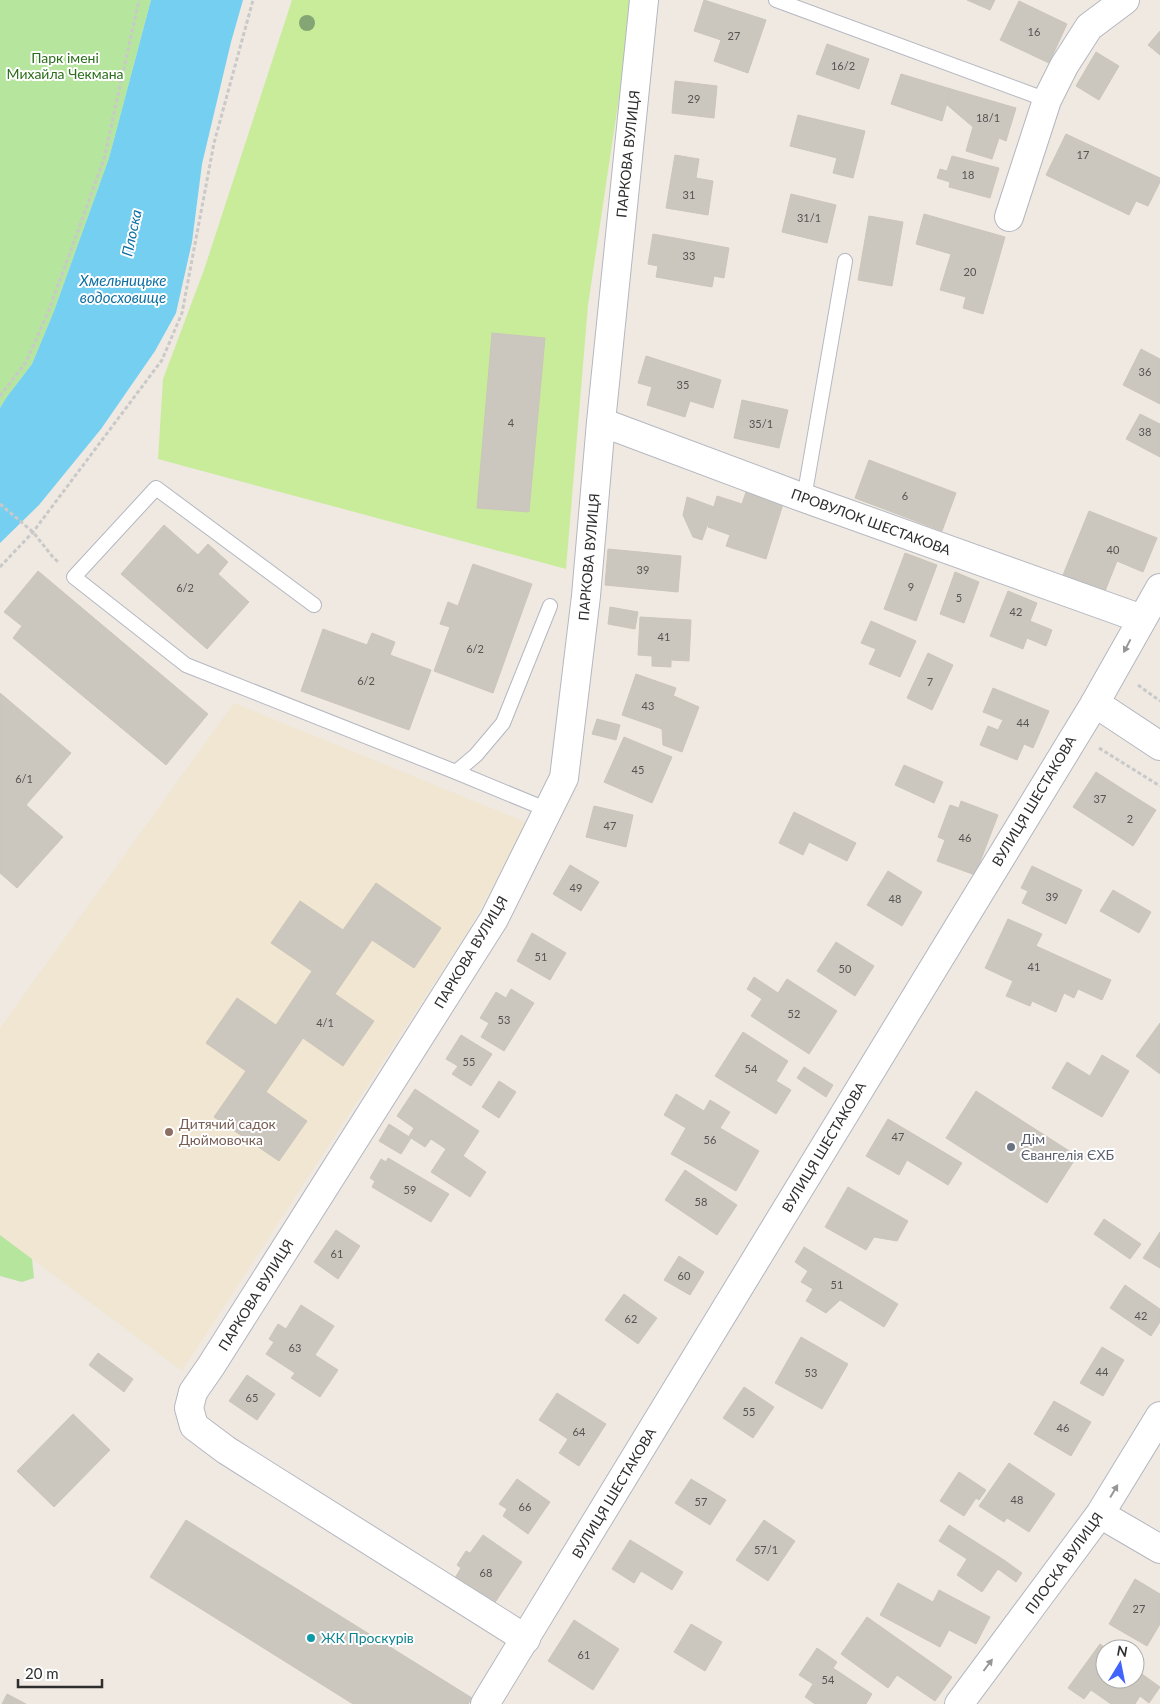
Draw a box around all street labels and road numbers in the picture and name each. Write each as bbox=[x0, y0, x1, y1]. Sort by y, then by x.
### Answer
street label: ПАРКОВА ВУЛИЦЯ bbox=[612, 89, 643, 219]
street label: ПРОВУЛОК ШЕСТАКОВА bbox=[789, 485, 954, 559]
street label: ПАРКОВА ВУЛИЦЯ bbox=[574, 492, 603, 622]
street label: ВУЛИЦЯ ШЕСТАКОВА bbox=[988, 732, 1080, 869]
street label: ПАРКОВА ВУЛИЦЯ bbox=[430, 892, 511, 1011]
street label: ВУЛИЦЯ ШЕСТАКОВА bbox=[778, 1078, 870, 1215]
street label: ПАРКОВА ВУЛИЦЯ bbox=[214, 1236, 297, 1354]
street label: ВУЛИЦЯ ШЕСТАКОВА bbox=[568, 1424, 660, 1561]
street label: ПЛОСКА ВУЛИЦЯ bbox=[1021, 1509, 1106, 1617]

